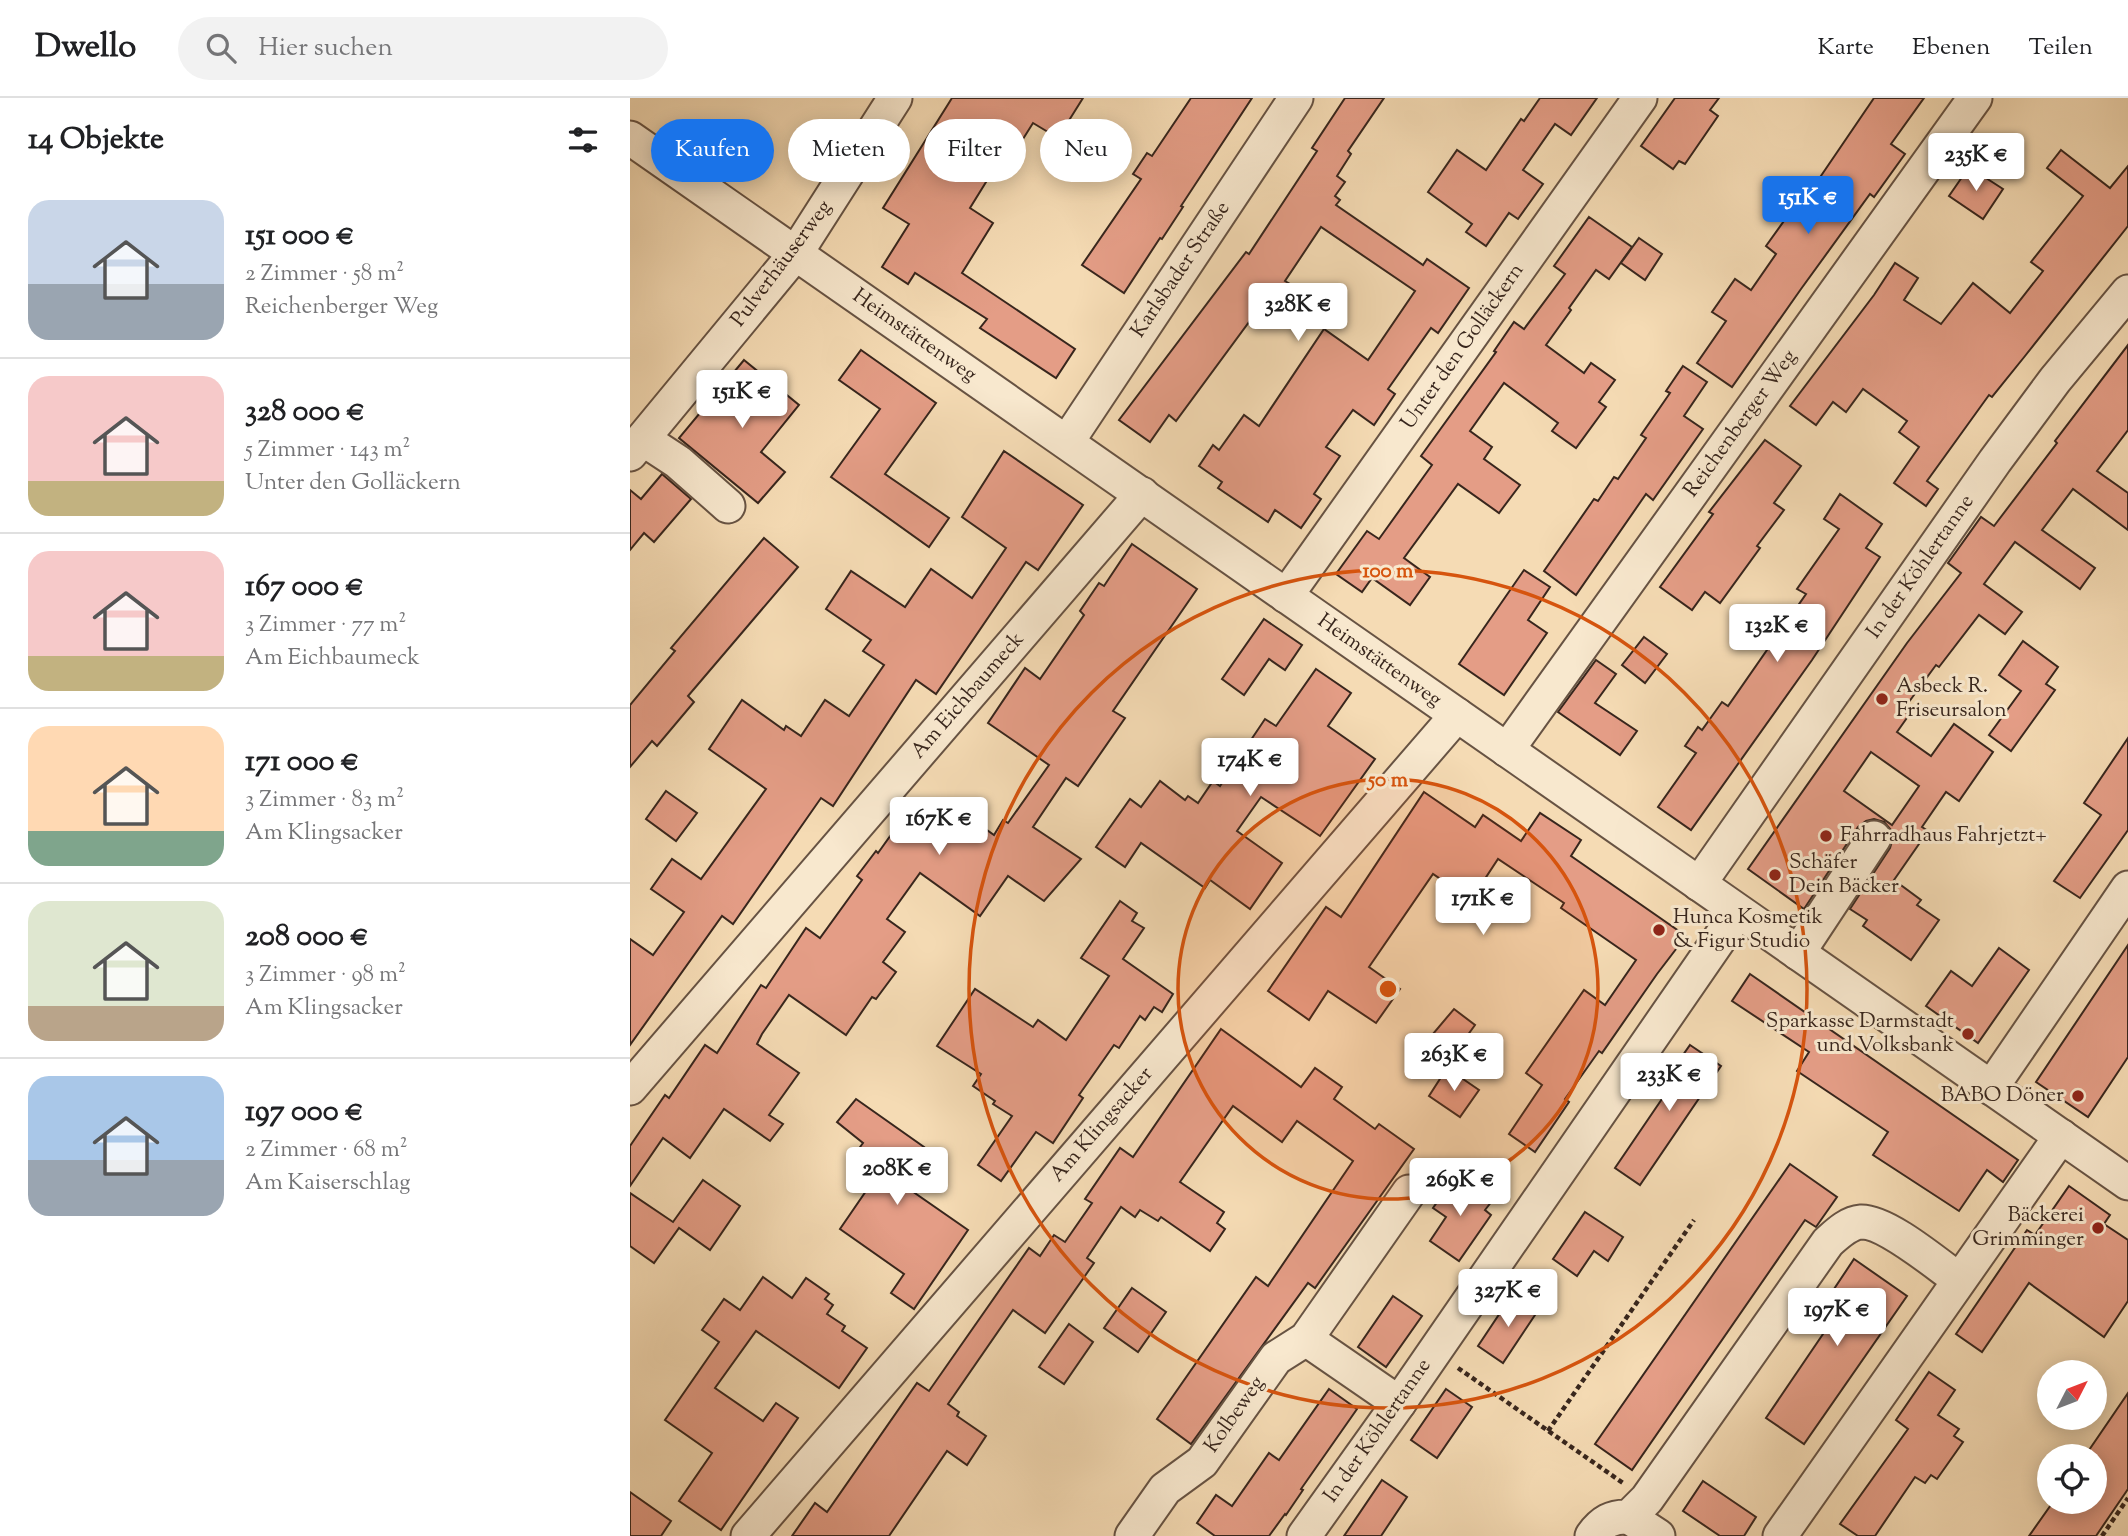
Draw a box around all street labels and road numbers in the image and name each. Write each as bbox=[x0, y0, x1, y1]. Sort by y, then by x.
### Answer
street label: Pulverhäuserweg bbox=[724, 194, 840, 334]
street label: Karlsbader Straße bbox=[1124, 196, 1238, 344]
street label: Unter den Golläckern bbox=[1394, 258, 1532, 436]
street label: Heimstättenweg bbox=[846, 282, 982, 390]
street label: Reichenberger Weg bbox=[1677, 344, 1805, 504]
street label: In der Köhlertanne bbox=[1860, 489, 1982, 645]
street label: Heimstättenweg bbox=[1311, 607, 1447, 715]
street label: Am Eichbaumeck bbox=[904, 625, 1032, 766]
street label: Am Klingsacker bbox=[1043, 1061, 1161, 1189]
street label: In der Köhlertanne bbox=[1317, 1353, 1439, 1509]
street label: Kolbeweg bbox=[1198, 1370, 1272, 1460]

